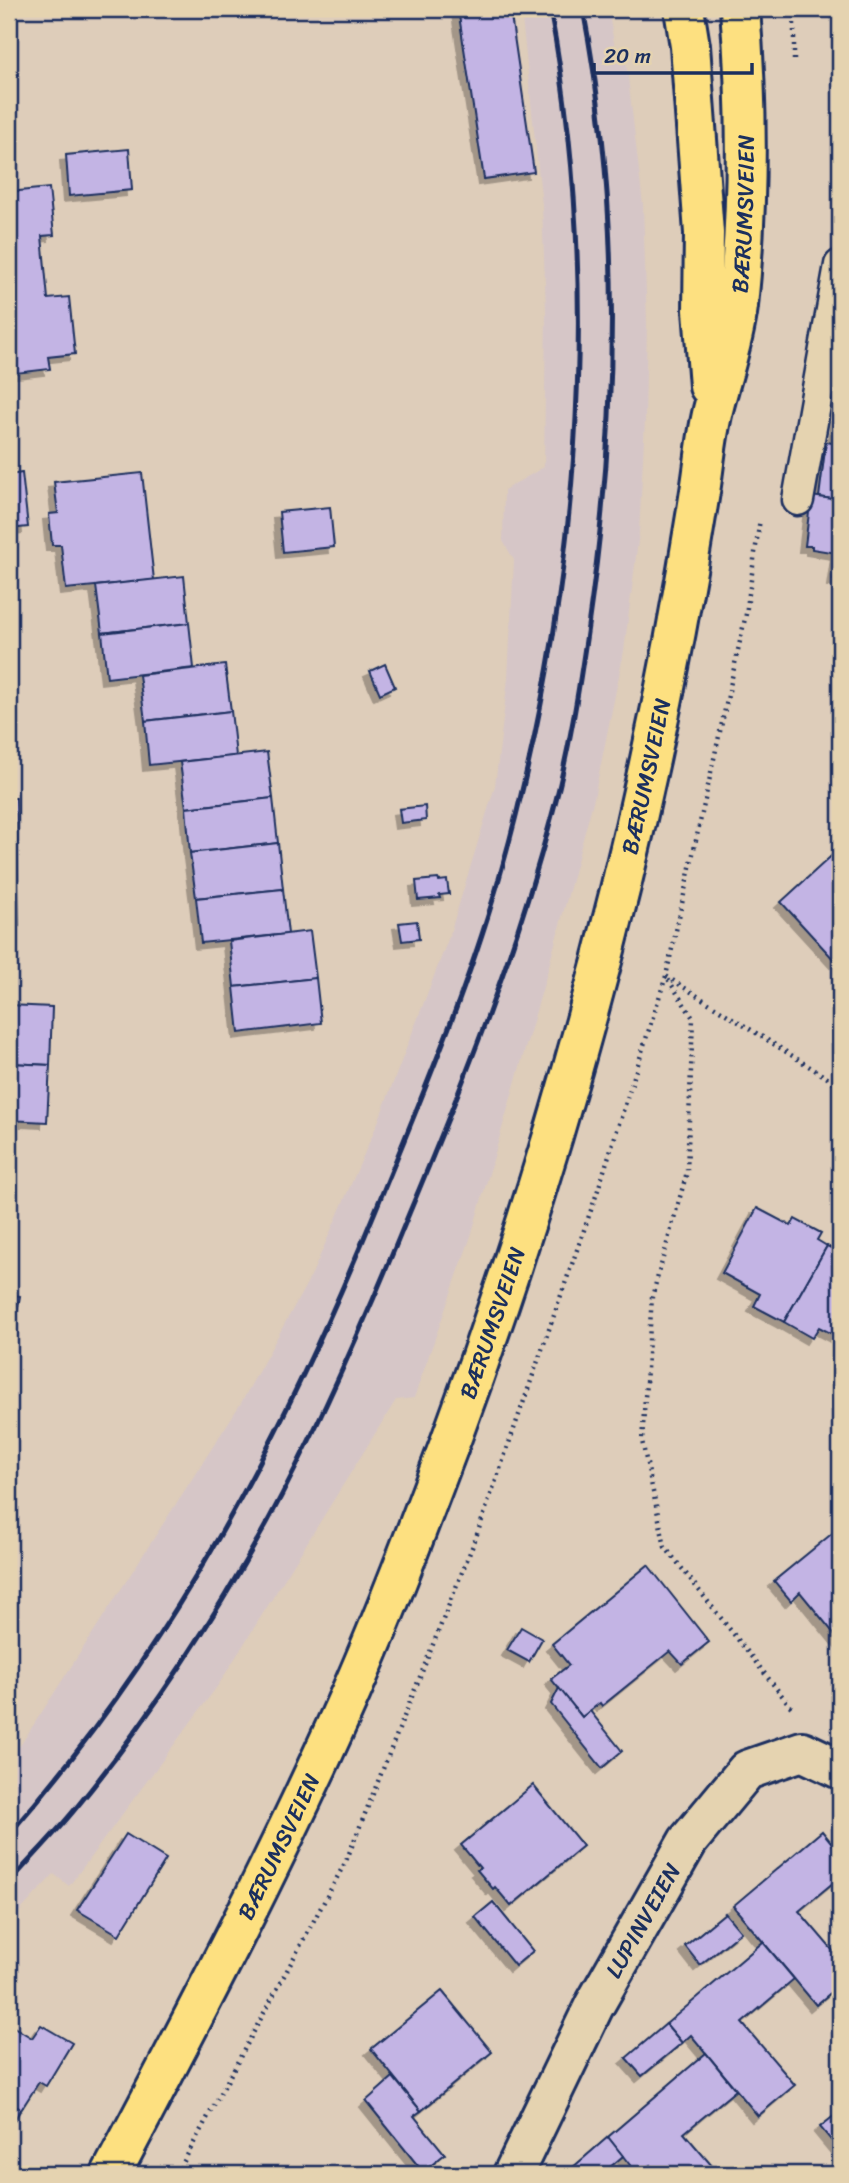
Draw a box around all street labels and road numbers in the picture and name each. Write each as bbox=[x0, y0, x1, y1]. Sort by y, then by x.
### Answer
street label: BÆRUMSVEIEN bbox=[719, 134, 766, 295]
street label: BÆRUMSVEIEN bbox=[609, 695, 683, 859]
street label: BÆRUMSVEIEN bbox=[447, 1241, 537, 1405]
street label: BÆRUMSVEIEN bbox=[226, 1766, 332, 1927]
street label: LUPINVEIEN bbox=[593, 1855, 692, 1986]

